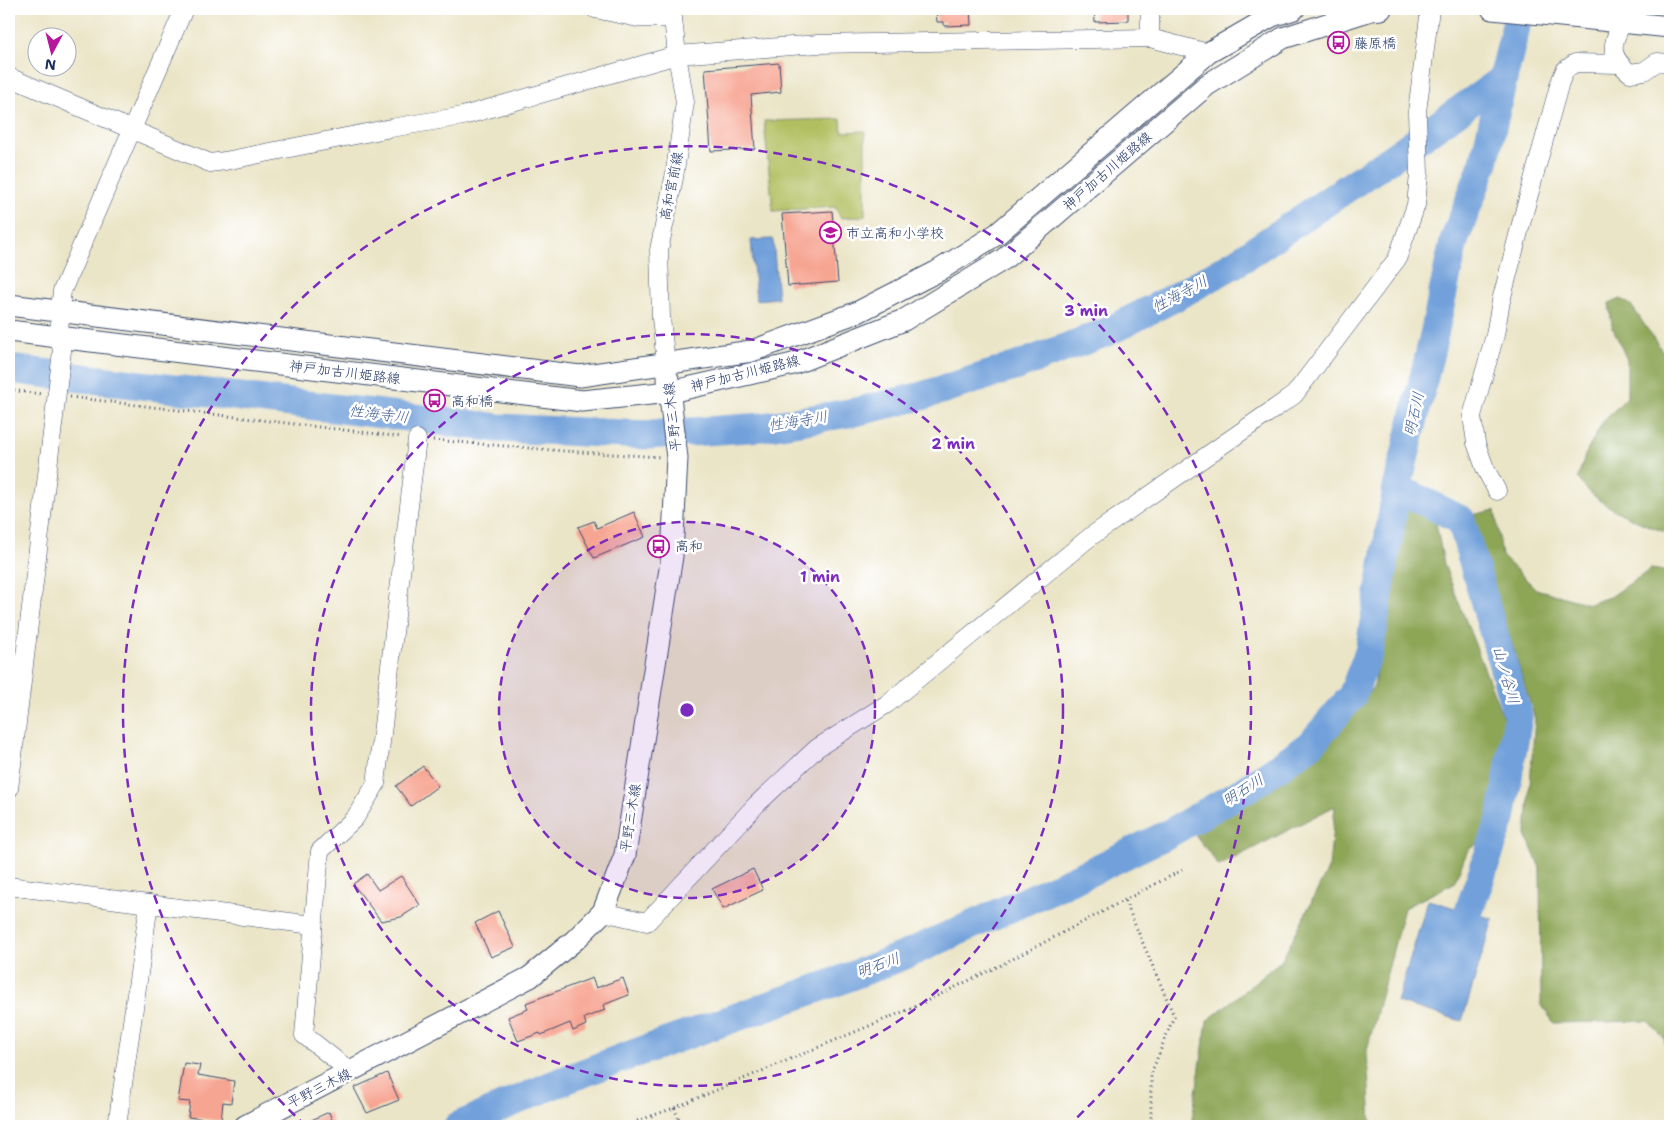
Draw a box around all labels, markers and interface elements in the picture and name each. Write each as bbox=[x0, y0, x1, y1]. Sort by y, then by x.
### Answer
north arrow bbox=[28, 28, 78, 78]
bus stop icon: 藤原橋 bbox=[1326, 31, 1350, 55]
place label: 藤原橋 bbox=[1354, 34, 1396, 52]
text: N bbox=[44, 55, 57, 75]
street label: 神戸加古川姫路線 bbox=[1059, 127, 1155, 215]
street label: 高和宮前線 bbox=[655, 150, 687, 222]
school or university icon: 市立高和小学校 bbox=[818, 221, 842, 245]
place label: 市立高和小学校 bbox=[846, 224, 944, 242]
water label: 性海寺川 bbox=[1149, 271, 1211, 317]
text: 3 min bbox=[1064, 301, 1108, 321]
street label: 神戸加古川姫路線 bbox=[688, 351, 802, 395]
street label: 神戸加古川姫路線 bbox=[288, 356, 402, 388]
street label: 平野三木線 bbox=[659, 381, 685, 453]
bus stop icon: 高和橋 bbox=[423, 389, 447, 413]
water label: 明石川 bbox=[1399, 390, 1429, 438]
place label: 高和橋 bbox=[451, 392, 493, 410]
water label: 性海寺川 bbox=[348, 400, 410, 428]
water label: 性海寺川 bbox=[767, 406, 829, 436]
text: 2 min bbox=[931, 434, 975, 454]
bus stop icon: 高和 bbox=[647, 534, 671, 558]
place label: 高和 bbox=[675, 537, 703, 555]
text: 1 min bbox=[800, 567, 840, 587]
water label: 山ノ谷川 bbox=[1488, 643, 1524, 707]
centre of rings bbox=[678, 701, 696, 719]
water label: 明石川 bbox=[1219, 770, 1267, 810]
street label: 平野三木線 bbox=[616, 782, 644, 854]
water label: 明石川 bbox=[853, 948, 903, 982]
street label: 平野三木線 bbox=[284, 1064, 354, 1112]

